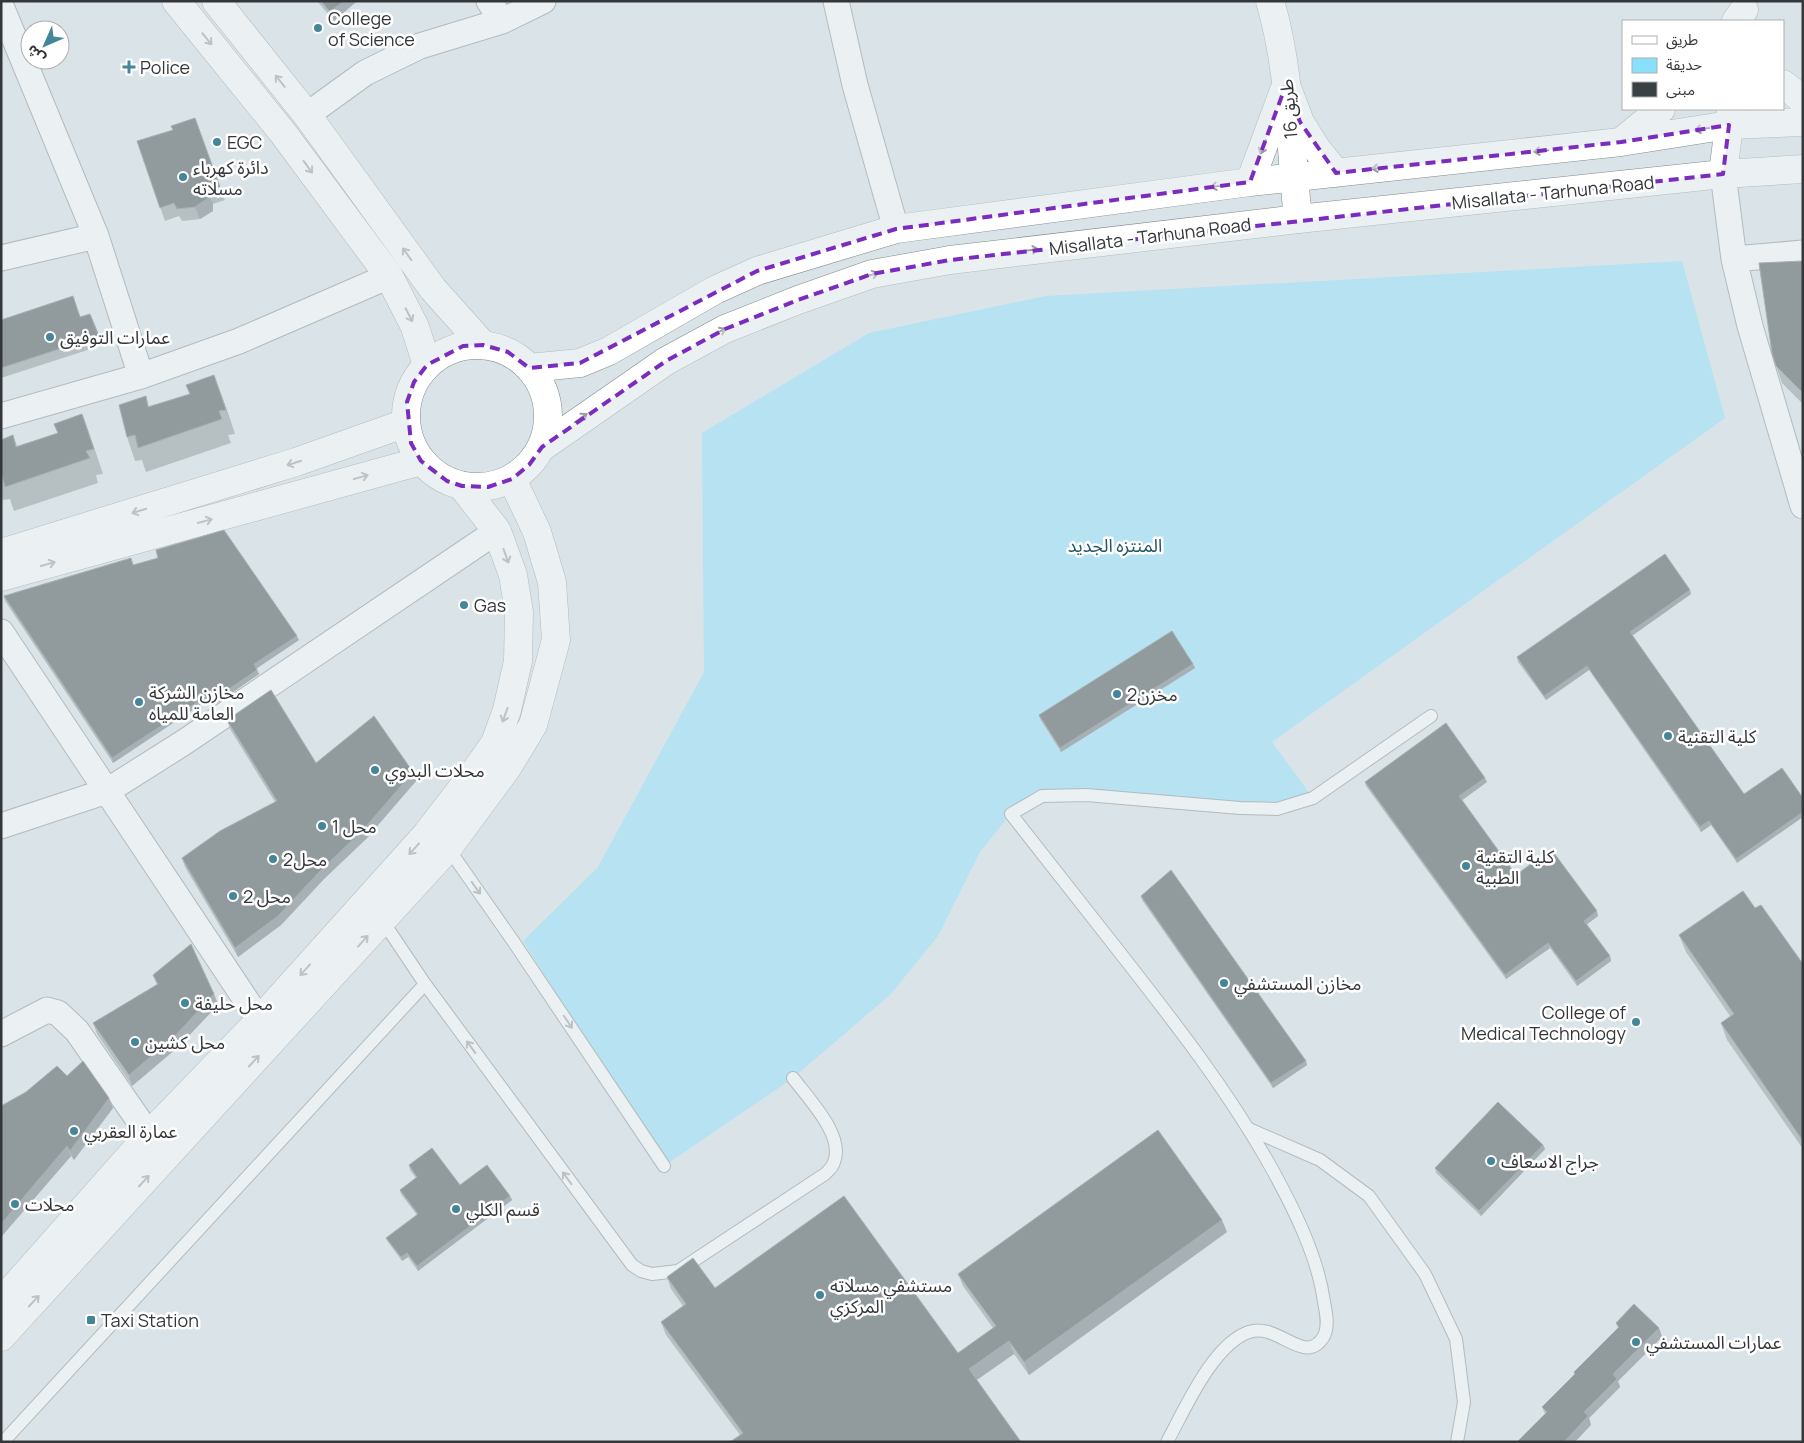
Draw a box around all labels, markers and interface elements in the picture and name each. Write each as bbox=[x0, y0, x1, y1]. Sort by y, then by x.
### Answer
place label: College of Science bbox=[328, 6, 415, 51]
north arrow bbox=[20, 20, 70, 70]
legend bbox=[1622, 20, 1784, 110]
marker: College of Science bbox=[312, 22, 324, 34]
text: طريق bbox=[1666, 29, 1698, 50]
one-way arrow bbox=[202, 32, 213, 45]
text: ش bbox=[22, 41, 49, 68]
text: حديقة bbox=[1666, 54, 1702, 75]
place label: Police bbox=[140, 55, 190, 79]
marker: Police bbox=[122, 60, 136, 74]
one-way arrow bbox=[274, 75, 285, 88]
street label: طريق 16 bbox=[1273, 78, 1303, 140]
text: مبنى bbox=[1666, 79, 1695, 100]
one-way arrow bbox=[1694, 125, 1710, 135]
place label: EGC bbox=[227, 130, 262, 154]
marker: EGC bbox=[211, 136, 223, 148]
one-way arrow bbox=[1258, 139, 1267, 155]
one-way arrow bbox=[1533, 146, 1549, 156]
place label: دائرة كهرباء مسلاته bbox=[193, 155, 269, 200]
one-way arrow bbox=[303, 159, 313, 173]
one-way arrow bbox=[1372, 163, 1388, 173]
street label: Misallata - Tarhuna Road bbox=[1451, 169, 1655, 215]
marker: دائرة كهرباء مسلاته bbox=[177, 171, 189, 183]
one-way arrow bbox=[1210, 181, 1226, 191]
street label: Misallata - Tarhuna Road bbox=[1048, 212, 1252, 260]
one-way arrow bbox=[1023, 245, 1039, 255]
one-way arrow bbox=[402, 248, 413, 261]
one-way arrow bbox=[863, 270, 879, 280]
one-way arrow bbox=[405, 307, 414, 322]
place label: عمارات التوفيق bbox=[60, 325, 170, 349]
one-way arrow bbox=[711, 327, 726, 336]
marker: عمارات التوفيق bbox=[44, 331, 56, 343]
one-way arrow bbox=[574, 413, 588, 423]
one-way arrow bbox=[287, 458, 303, 468]
one-way arrow bbox=[353, 472, 369, 482]
one-way arrow bbox=[131, 506, 147, 516]
one-way arrow bbox=[196, 515, 212, 525]
park label: المنتزه الجديد bbox=[1068, 533, 1162, 557]
one-way arrow bbox=[502, 548, 511, 564]
one-way arrow bbox=[40, 559, 56, 568]
place label: Gas bbox=[474, 593, 506, 617]
marker: Gas bbox=[458, 599, 470, 611]
place label: مخازن الشركة العامة للمياه bbox=[149, 680, 245, 725]
place label: مخزن2 bbox=[1127, 682, 1178, 706]
marker: مخزن2 bbox=[1111, 688, 1123, 700]
marker: مخازن الشركة العامة للمياه bbox=[133, 696, 145, 708]
one-way arrow bbox=[500, 707, 509, 723]
place label: كلية التقنية bbox=[1678, 724, 1757, 748]
marker: كلية التقنية bbox=[1662, 730, 1674, 742]
place label: محلات البدوي bbox=[385, 758, 485, 784]
marker: محلات البدوي bbox=[369, 764, 381, 776]
place label: محل 1 bbox=[332, 814, 377, 838]
marker: محل 1 bbox=[316, 820, 328, 832]
one-way arrow bbox=[408, 842, 420, 855]
place label: كلية التقنية الطبية bbox=[1476, 844, 1555, 889]
place label: محل2 bbox=[283, 847, 327, 871]
marker: محل2 bbox=[267, 853, 279, 865]
marker: كلية التقنية الطبية bbox=[1460, 860, 1472, 872]
one-way arrow bbox=[471, 881, 481, 895]
place label: محل 2 bbox=[243, 884, 291, 908]
marker: محل 2 bbox=[227, 890, 239, 902]
one-way arrow bbox=[357, 934, 369, 947]
one-way arrow bbox=[300, 963, 311, 976]
place label: مخازن المستشفي bbox=[1234, 971, 1362, 997]
marker: مخازن المستشفي bbox=[1218, 977, 1230, 989]
place label: محل حليفة bbox=[195, 991, 273, 1015]
marker: محل حليفة bbox=[179, 997, 191, 1009]
place label: College of Medical Technology bbox=[1461, 1000, 1627, 1045]
one-way arrow bbox=[563, 1015, 573, 1029]
marker: College of Medical Technology bbox=[1630, 1016, 1642, 1028]
place label: محل كشين bbox=[145, 1030, 225, 1054]
marker: محل كشين bbox=[129, 1036, 141, 1048]
one-way arrow bbox=[466, 1040, 476, 1054]
one-way arrow bbox=[248, 1055, 260, 1068]
place label: عمارة العقربي bbox=[84, 1119, 177, 1145]
marker: عمارة العقربي bbox=[68, 1125, 80, 1137]
place label: جراج الاسعاف bbox=[1501, 1149, 1599, 1175]
marker: جراج الاسعاف bbox=[1485, 1155, 1497, 1167]
one-way arrow bbox=[562, 1171, 572, 1185]
one-way arrow bbox=[138, 1174, 150, 1187]
place label: محلات bbox=[25, 1192, 75, 1216]
place label: قسم الكلي bbox=[466, 1197, 540, 1223]
marker: محلات bbox=[9, 1198, 21, 1210]
marker: قسم الكلي bbox=[450, 1203, 462, 1215]
place label: مستشفي مسلاته المركزي bbox=[830, 1273, 952, 1320]
marker: مستشفي مسلاته المركزي bbox=[814, 1289, 826, 1301]
one-way arrow bbox=[28, 1294, 40, 1307]
place label: Taxi Station bbox=[101, 1308, 199, 1332]
marker: Taxi Station bbox=[85, 1314, 97, 1326]
place label: عمارات المستشفي bbox=[1646, 1330, 1781, 1356]
marker: عمارات المستشفي bbox=[1630, 1336, 1642, 1348]

